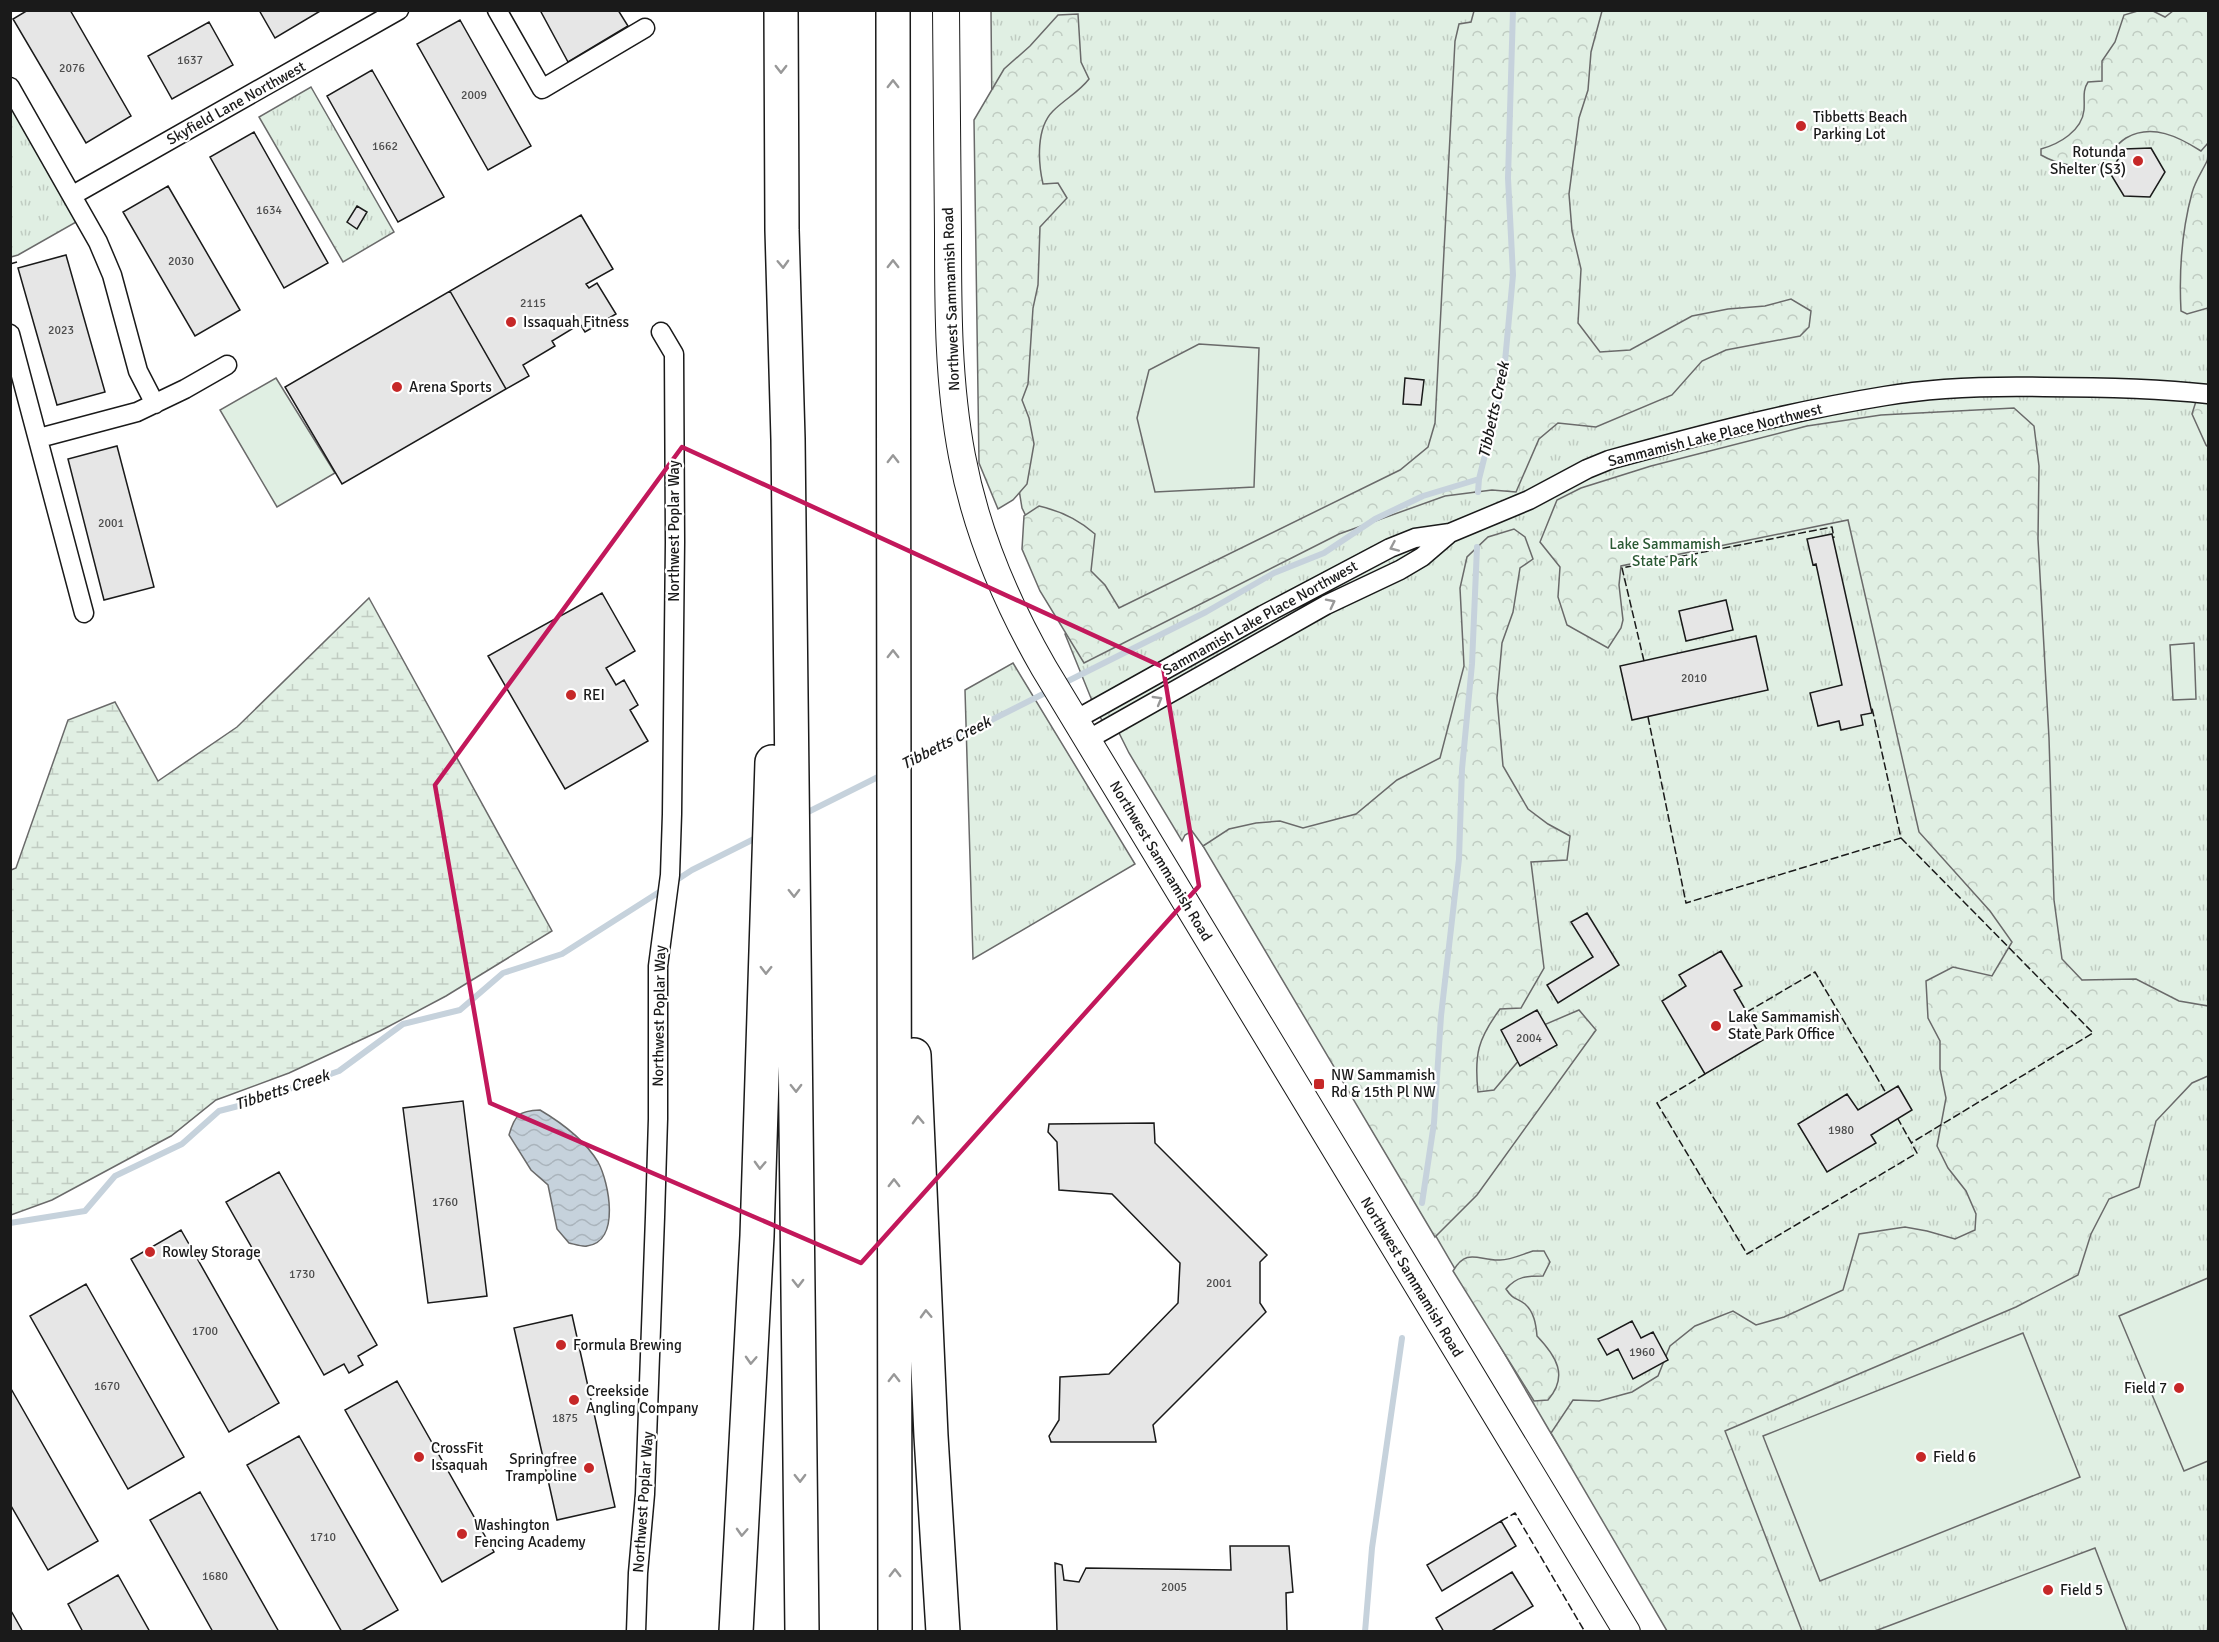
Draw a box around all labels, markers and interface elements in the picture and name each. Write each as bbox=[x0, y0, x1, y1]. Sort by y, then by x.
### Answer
house number: 1637 bbox=[177, 53, 203, 68]
street label: Skyfield Lane Northwest bbox=[163, 57, 309, 149]
house number: 2076 bbox=[59, 61, 85, 76]
one-way arrow bbox=[775, 64, 787, 73]
one-way arrow bbox=[887, 80, 899, 89]
house number: 2009 bbox=[461, 88, 487, 103]
place label: Tibbetts Beach Parking Lot bbox=[1813, 108, 1908, 143]
marker: Tibbetts Beach Parking Lot bbox=[1794, 119, 1808, 133]
house number: 1662 bbox=[372, 139, 398, 154]
place label: Rotunda Shelter (S3) bbox=[2050, 143, 2126, 178]
marker: Rotunda Shelter (S3) bbox=[2131, 154, 2145, 168]
house number: 1634 bbox=[256, 203, 282, 218]
street label: Northwest Sammamish Road bbox=[939, 207, 963, 391]
house number: 2030 bbox=[168, 254, 194, 269]
one-way arrow bbox=[777, 259, 789, 268]
one-way arrow bbox=[887, 260, 899, 269]
house number: 2115 bbox=[520, 296, 546, 311]
place label: Issaquah Fitness bbox=[523, 313, 630, 331]
marker: Issaquah Fitness bbox=[504, 315, 518, 329]
house number: 2023 bbox=[48, 323, 74, 338]
water label: Tibbetts Creek bbox=[1474, 358, 1514, 460]
place label: Arena Sports bbox=[409, 378, 492, 396]
marker: Arena Sports bbox=[390, 380, 404, 394]
street label: Sammamish Lake Place Northwest bbox=[1606, 400, 1824, 470]
one-way arrow bbox=[887, 455, 899, 464]
street label: Northwest Poplar Way bbox=[665, 460, 683, 602]
house number: 2001 bbox=[98, 516, 124, 531]
park label: Lake Sammamish State Park bbox=[1609, 535, 1721, 570]
one-way arrow bbox=[1389, 539, 1400, 551]
street label: Sammamish Lake Place Northwest bbox=[1159, 557, 1361, 679]
one-way arrow bbox=[1325, 598, 1336, 610]
one-way arrow bbox=[887, 650, 899, 659]
house number: 2010 bbox=[1681, 671, 1707, 686]
place label: REI bbox=[583, 686, 605, 704]
marker: REI bbox=[564, 688, 578, 702]
one-way arrow bbox=[1152, 696, 1162, 707]
water label: Tibbetts Creek bbox=[898, 711, 996, 774]
street label: Northwest Sammamish Road bbox=[1106, 778, 1216, 944]
one-way arrow bbox=[787, 889, 800, 898]
street label: Northwest Poplar Way bbox=[649, 945, 669, 1087]
one-way arrow bbox=[759, 966, 772, 975]
place label: Lake Sammamish State Park Office bbox=[1728, 1008, 1840, 1043]
marker: Lake Sammamish State Park Office bbox=[1709, 1019, 1723, 1033]
house number: 2004 bbox=[1516, 1031, 1542, 1046]
water label: Tibbetts Creek bbox=[232, 1065, 334, 1115]
place label: NW Sammamish Rd & 15th Pl NW bbox=[1331, 1066, 1436, 1101]
marker: NW Sammamish Rd & 15th Pl NW bbox=[1312, 1077, 1326, 1091]
one-way arrow bbox=[790, 1084, 802, 1093]
one-way arrow bbox=[912, 1115, 925, 1124]
house number: 1980 bbox=[1828, 1123, 1854, 1138]
one-way arrow bbox=[754, 1161, 766, 1170]
one-way arrow bbox=[888, 1179, 900, 1188]
street label: Northwest Sammamish Road bbox=[1357, 1194, 1467, 1360]
house number: 1760 bbox=[432, 1195, 458, 1210]
place label: Rowley Storage bbox=[162, 1243, 261, 1261]
marker: Rowley Storage bbox=[143, 1245, 157, 1259]
house number: 1730 bbox=[289, 1267, 315, 1282]
house number: 2001 bbox=[1206, 1276, 1232, 1291]
one-way arrow bbox=[792, 1279, 804, 1288]
one-way arrow bbox=[920, 1310, 933, 1319]
house number: 1700 bbox=[192, 1324, 218, 1339]
place label: Formula Brewing bbox=[573, 1336, 682, 1354]
marker: Formula Brewing bbox=[554, 1338, 568, 1352]
house number: 1960 bbox=[1629, 1345, 1655, 1360]
one-way arrow bbox=[745, 1356, 758, 1365]
one-way arrow bbox=[888, 1374, 900, 1383]
house number: 1670 bbox=[94, 1379, 120, 1394]
place label: Field 7 bbox=[2124, 1379, 2167, 1397]
marker: Field 7 bbox=[2172, 1381, 2186, 1395]
place label: Creekside Angling Company bbox=[586, 1382, 698, 1417]
marker: Creekside Angling Company bbox=[567, 1393, 581, 1407]
house number: 1875 bbox=[552, 1411, 578, 1426]
street label: Northwest Poplar Way bbox=[629, 1431, 657, 1573]
place label: CrossFit Issaquah bbox=[431, 1439, 488, 1474]
place label: Field 6 bbox=[1933, 1448, 1976, 1466]
marker: CrossFit Issaquah bbox=[412, 1450, 426, 1464]
place label: Springfree Trampoline bbox=[506, 1450, 577, 1485]
marker: Field 6 bbox=[1914, 1450, 1928, 1464]
marker: Springfree Trampoline bbox=[582, 1461, 596, 1475]
one-way arrow bbox=[794, 1474, 806, 1483]
place label: Washington Fencing Academy bbox=[474, 1516, 586, 1551]
marker: Washington Fencing Academy bbox=[455, 1527, 469, 1541]
one-way arrow bbox=[736, 1528, 749, 1537]
house number: 1710 bbox=[310, 1530, 336, 1545]
house number: 1680 bbox=[202, 1569, 228, 1584]
one-way arrow bbox=[889, 1569, 901, 1578]
house number: 2005 bbox=[1161, 1580, 1187, 1595]
place label: Field 5 bbox=[2060, 1581, 2103, 1599]
marker: Field 5 bbox=[2041, 1583, 2055, 1597]

